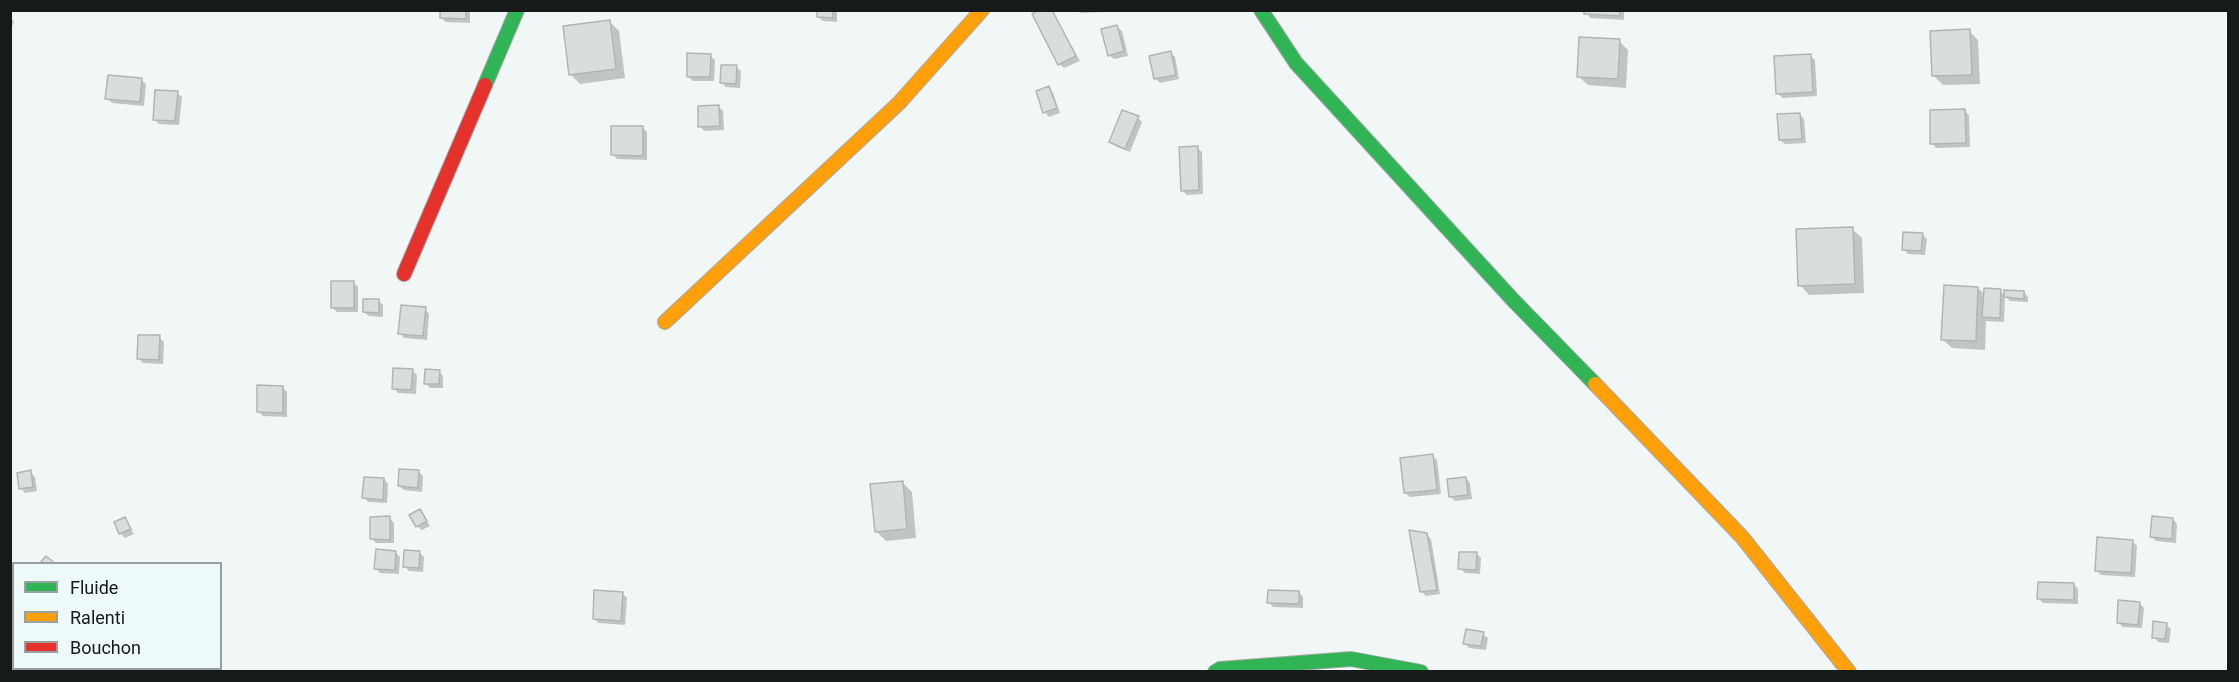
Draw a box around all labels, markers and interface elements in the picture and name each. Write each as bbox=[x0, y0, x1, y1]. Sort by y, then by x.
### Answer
legend bbox=[12, 562, 222, 670]
text: Fluide bbox=[70, 577, 118, 598]
text: Ralenti bbox=[70, 607, 125, 628]
text: Bouchon bbox=[70, 637, 141, 658]

